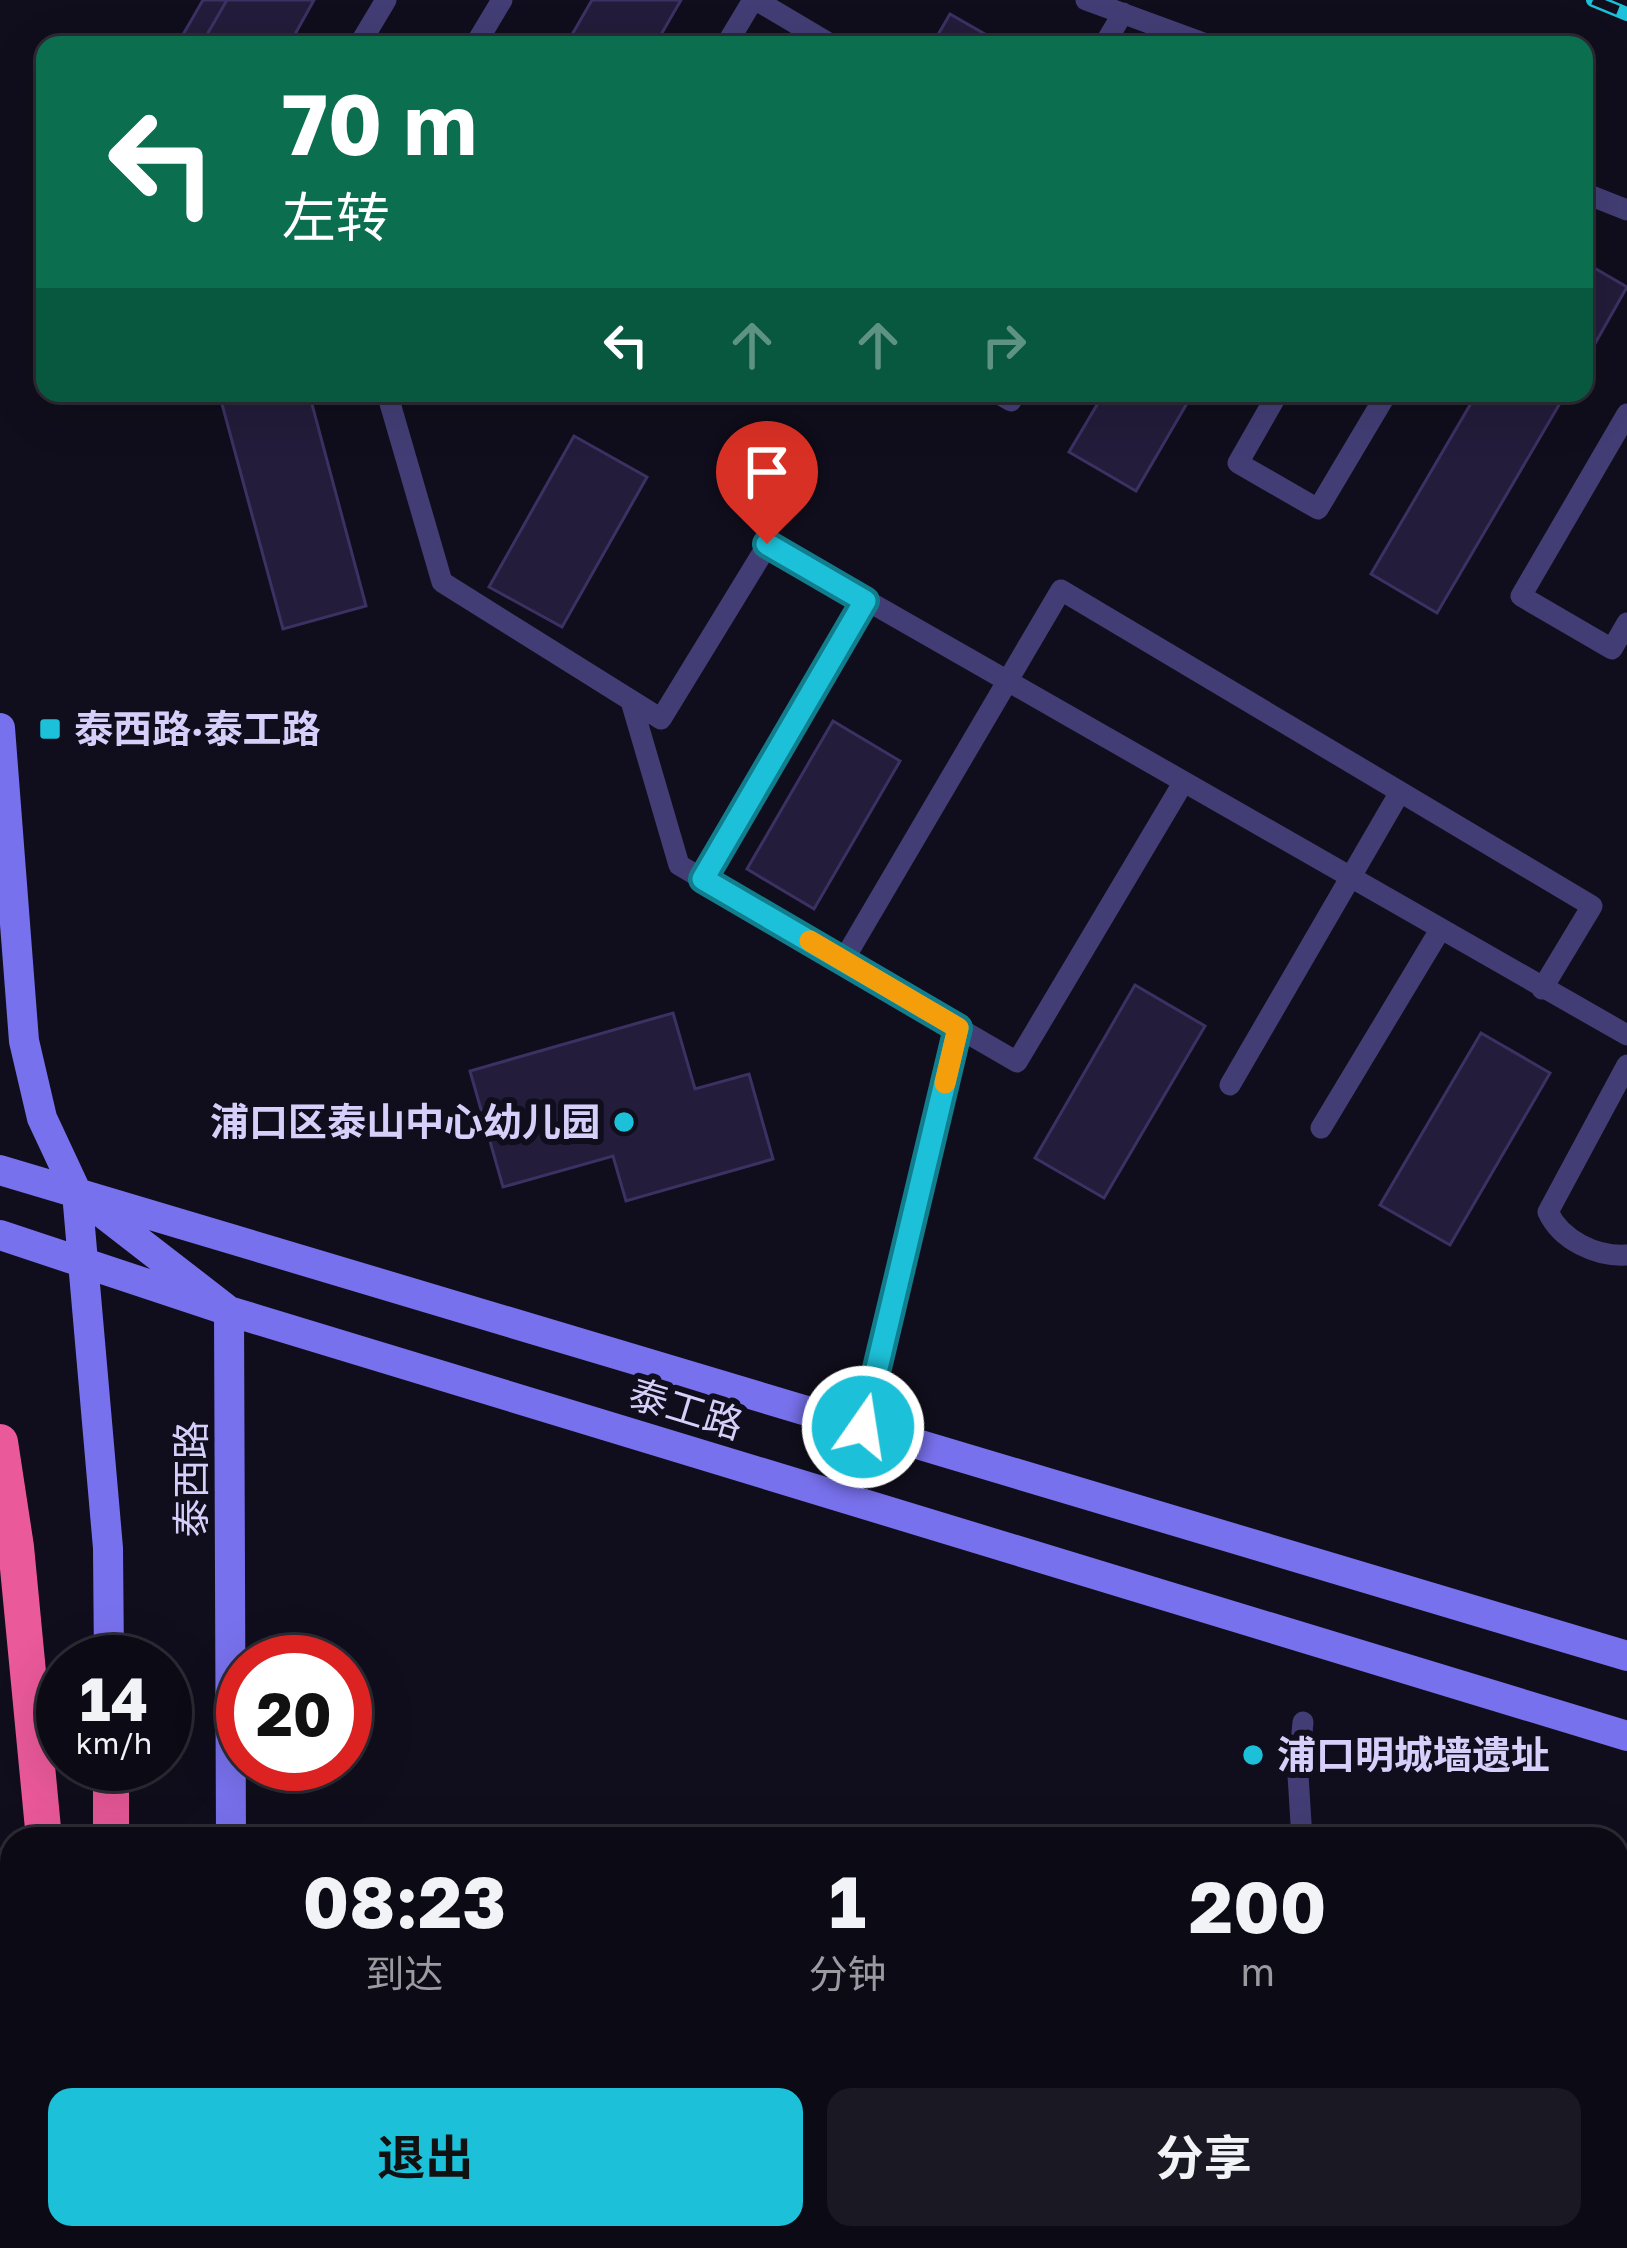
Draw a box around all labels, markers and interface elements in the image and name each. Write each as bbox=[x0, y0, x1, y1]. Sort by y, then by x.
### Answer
text: 70 m bbox=[282, 73, 477, 173]
icon: left bbox=[84, 84, 240, 240]
text: 左转 bbox=[282, 184, 390, 249]
icon: left bbox=[593, 312, 659, 378]
icon: ahead bbox=[719, 312, 785, 378]
icon: ahead bbox=[845, 312, 911, 378]
icon: right bbox=[971, 312, 1037, 378]
pin bbox=[716, 421, 818, 544]
icon: arrive bbox=[734, 439, 800, 505]
place label: 泰西路·泰工路 bbox=[74, 705, 320, 752]
marker: 泰西路·泰工路 bbox=[37, 716, 63, 742]
place label: 浦口区泰山中心幼儿园 bbox=[210, 1098, 600, 1145]
marker: 浦口区泰山中心幼儿园 bbox=[611, 1109, 637, 1135]
position arrow bbox=[800, 1364, 926, 1490]
street label: 泰工路 bbox=[623, 1369, 749, 1448]
street label: 泰西路 bbox=[167, 1420, 214, 1538]
speed limit sign: 20 bbox=[216, 1635, 372, 1791]
text: 14 bbox=[80, 1662, 148, 1734]
text: km/h bbox=[76, 1725, 152, 1761]
place label: 浦口明城墙遗址 bbox=[1277, 1731, 1550, 1778]
marker: 浦口明城墙遗址 bbox=[1240, 1742, 1266, 1768]
text: 08:23 bbox=[302, 1857, 506, 1944]
text: 1 bbox=[829, 1857, 866, 1944]
text: 200 bbox=[1189, 1862, 1327, 1949]
text: m bbox=[1241, 1948, 1275, 1995]
text: 到达 bbox=[365, 1950, 443, 1997]
text: 分钟 bbox=[809, 1950, 887, 1997]
button: 退出 bbox=[48, 2088, 803, 2226]
button: 分享 bbox=[827, 2088, 1581, 2226]

